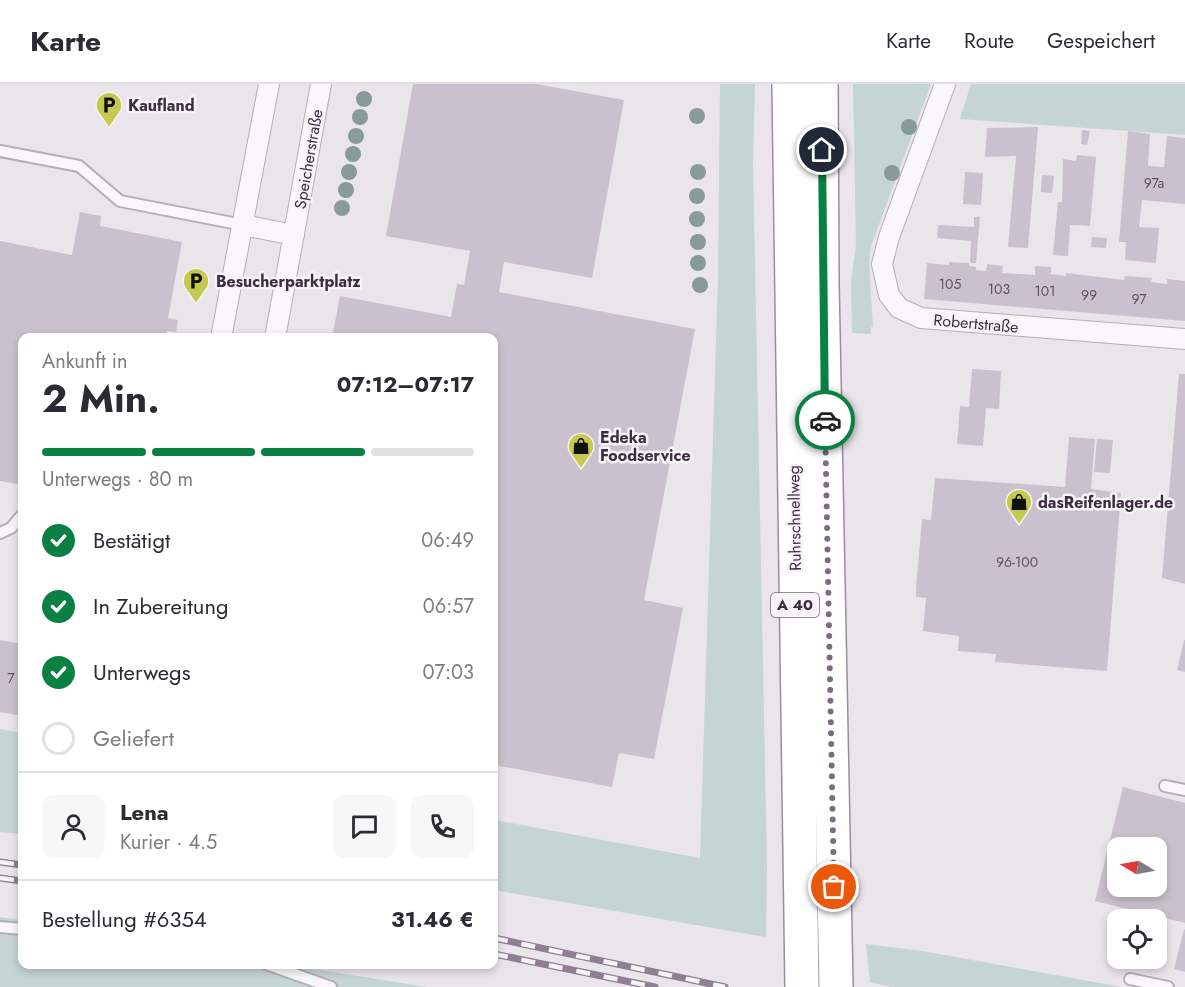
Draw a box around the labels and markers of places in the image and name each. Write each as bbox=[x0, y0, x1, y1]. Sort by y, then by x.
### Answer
parking icon: Kaufland bbox=[94, 90, 124, 128]
place label: Kaufland bbox=[128, 94, 195, 117]
pin bbox=[796, 124, 847, 175]
parking icon: Besucherparktplatz bbox=[181, 266, 211, 304]
place label: Besucherparktplatz bbox=[216, 270, 361, 293]
place label: Edeka Foodservice bbox=[600, 426, 691, 467]
shop icon: Edeka Foodservice bbox=[566, 431, 596, 469]
shop icon: dasReifenlager.de bbox=[1004, 487, 1034, 525]
place label: dasReifenlager.de bbox=[1038, 491, 1173, 514]
pin bbox=[808, 861, 859, 912]

